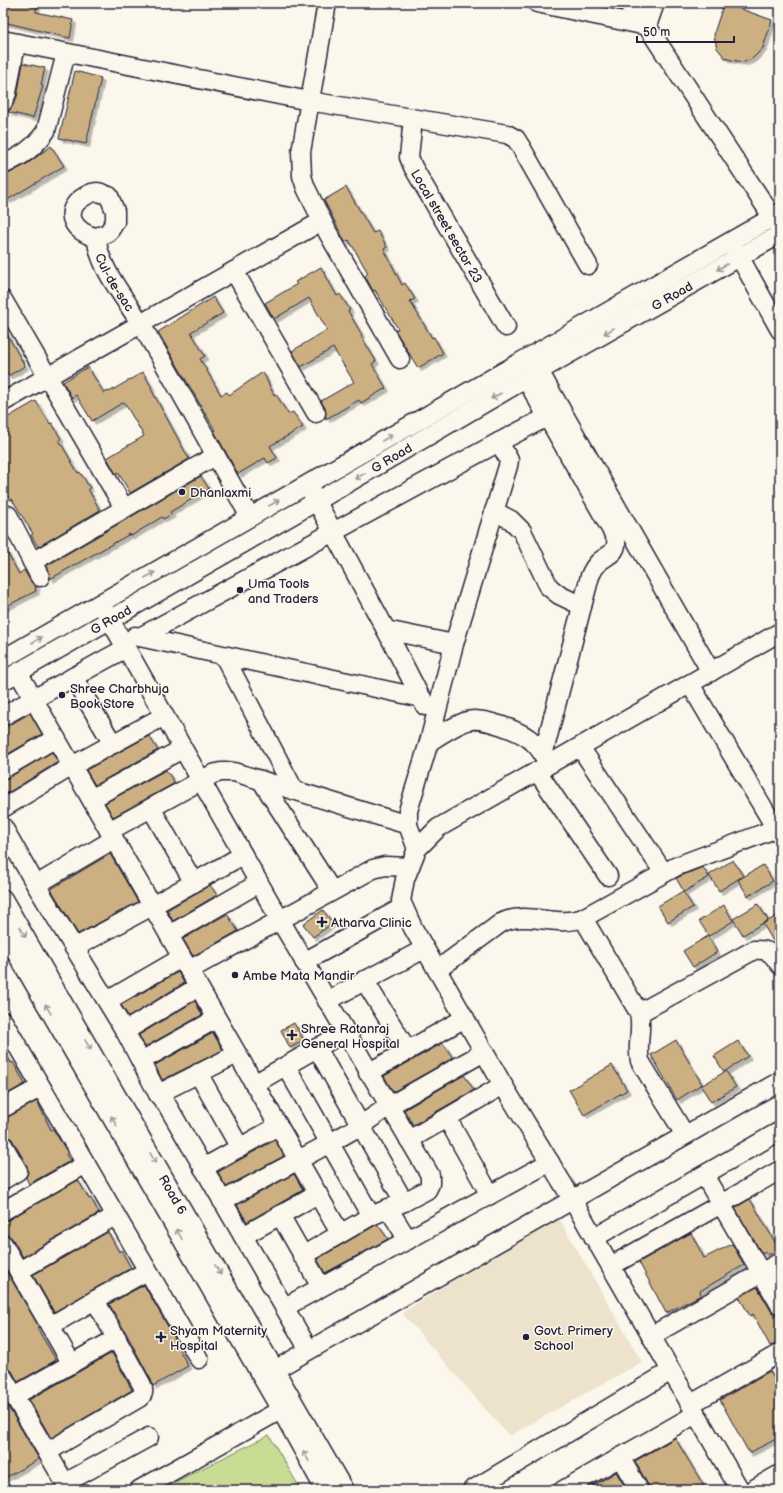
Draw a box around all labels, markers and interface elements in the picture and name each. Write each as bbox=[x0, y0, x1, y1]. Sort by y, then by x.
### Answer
scale bar bbox=[637, 18, 734, 44]
text: 50 m bbox=[643, 25, 670, 40]
street label: Local street sector 23 bbox=[407, 167, 486, 286]
street label: Cul-de-sac bbox=[91, 251, 137, 315]
one-way arrow bbox=[716, 263, 728, 271]
street label: G Road bbox=[649, 278, 696, 314]
one-way arrow bbox=[603, 328, 615, 336]
one-way arrow bbox=[490, 393, 502, 401]
one-way arrow bbox=[381, 434, 393, 442]
street label: G Road bbox=[368, 440, 415, 477]
one-way arrow bbox=[354, 473, 366, 481]
place label: Dhanlaxmi bbox=[190, 485, 251, 501]
marker: Dhanlaxmi bbox=[177, 487, 187, 497]
one-way arrow bbox=[268, 499, 280, 507]
one-way arrow bbox=[144, 571, 156, 579]
place label: Uma Tools and Traders bbox=[248, 576, 319, 607]
marker: Uma Tools and Traders bbox=[235, 585, 245, 595]
street label: G Road bbox=[88, 602, 134, 638]
one-way arrow bbox=[31, 635, 43, 643]
place label: Shree Charbhuja Book Store bbox=[70, 681, 169, 712]
marker: Shree Charbhuja Book Store bbox=[57, 690, 67, 700]
place label: Atharva Clinic bbox=[331, 915, 412, 931]
marker: Atharva Clinic bbox=[316, 916, 328, 928]
one-way arrow bbox=[19, 926, 27, 938]
place label: Ambe Mata Mandir bbox=[243, 968, 355, 984]
marker: Ambe Mata Mandir bbox=[230, 970, 240, 980]
one-way arrow bbox=[44, 1003, 52, 1015]
place label: Shree Ratanraj General Hospital bbox=[301, 1021, 400, 1052]
marker: Shree Ratanraj General Hospital bbox=[286, 1029, 298, 1041]
one-way arrow bbox=[84, 1039, 92, 1051]
one-way arrow bbox=[109, 1115, 117, 1127]
one-way arrow bbox=[149, 1151, 157, 1163]
street label: Road 6 bbox=[155, 1172, 190, 1217]
one-way arrow bbox=[174, 1228, 182, 1240]
one-way arrow bbox=[214, 1264, 222, 1276]
place label: Shyam Maternity Hospital bbox=[170, 1323, 267, 1354]
place label: Govt. Primery School bbox=[534, 1323, 613, 1354]
marker: Shyam Maternity Hospital bbox=[155, 1331, 167, 1343]
marker: Govt. Primery School bbox=[521, 1332, 531, 1342]
one-way arrow bbox=[302, 1450, 309, 1462]

